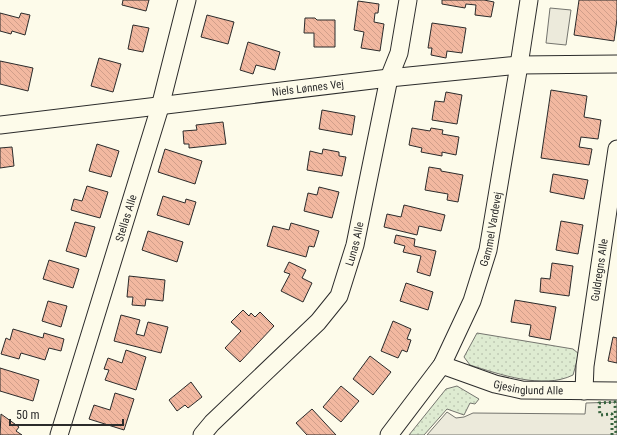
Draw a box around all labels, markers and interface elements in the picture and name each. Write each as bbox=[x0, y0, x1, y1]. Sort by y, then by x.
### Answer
street label: Niels Lønnes Vej bbox=[271, 77, 344, 99]
street label: Gammel Vardevej bbox=[477, 191, 504, 268]
street label: Stellas Alle bbox=[112, 193, 139, 243]
street label: Lunas Alle bbox=[342, 221, 366, 267]
street label: Guldregns Alle bbox=[588, 238, 610, 302]
street label: Gjesinglund Alle bbox=[492, 377, 563, 397]
scale bar bbox=[10, 401, 123, 427]
text: 50 m bbox=[16, 408, 40, 422]

